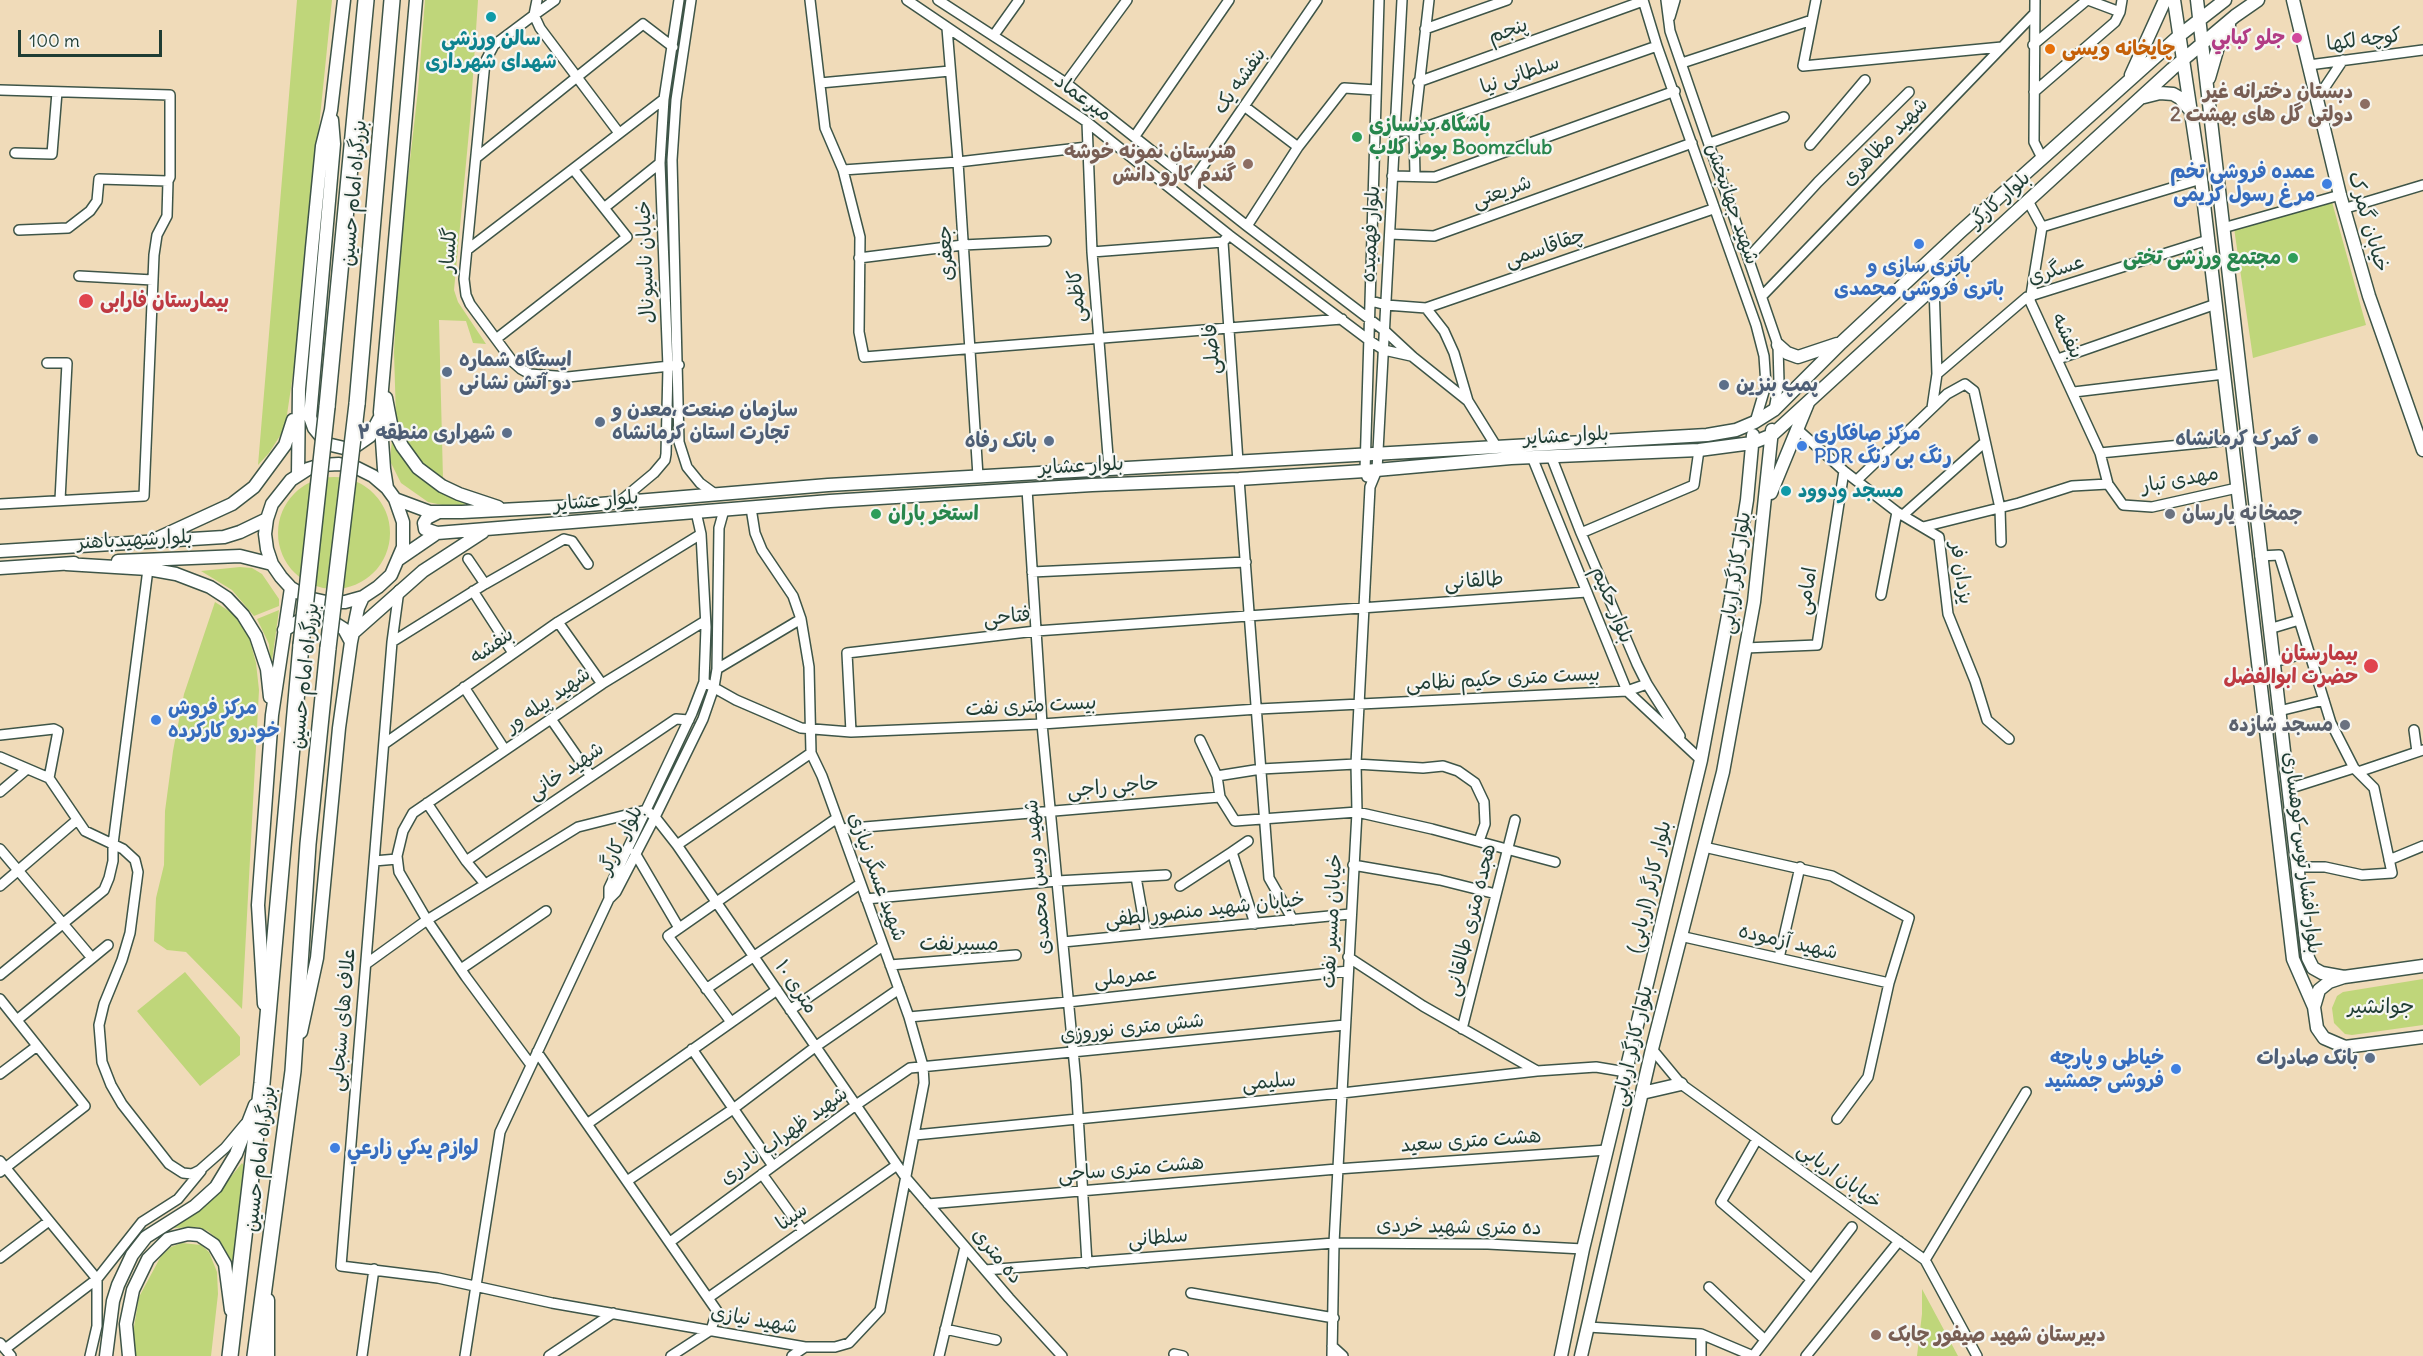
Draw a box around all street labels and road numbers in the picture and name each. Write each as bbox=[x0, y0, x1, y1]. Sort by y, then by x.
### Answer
street label: پنجم bbox=[1485, 13, 1531, 49]
street label: کوچه لکها bbox=[2325, 24, 2403, 56]
street label: بنفشه یک bbox=[1208, 43, 1272, 119]
street label: سلطانی نیا bbox=[1477, 50, 1563, 100]
street label: میرعماد bbox=[1050, 69, 1116, 127]
street label: شهید مظاهری bbox=[1837, 93, 1933, 191]
street label: بزرگراه امام حسین bbox=[336, 119, 372, 267]
street label: شهید جهانبخش bbox=[1700, 140, 1764, 268]
street label: بلوار کارگر bbox=[1964, 166, 2036, 234]
street label: خیابان گمرک bbox=[2342, 169, 2394, 275]
street label: شریعتی bbox=[1469, 170, 1535, 214]
street label: بلوار فهمیده bbox=[1356, 185, 1386, 283]
street label: خیابان ناسیونال bbox=[632, 200, 660, 324]
street label: چقاقاسمی bbox=[1502, 223, 1588, 273]
street label: جعفری bbox=[933, 225, 959, 281]
street label: گلسار bbox=[435, 227, 463, 273]
street label: عسگری bbox=[2025, 250, 2087, 290]
street label: کاظمی bbox=[1063, 269, 1091, 323]
street label: بنفشه bbox=[2046, 309, 2088, 363]
street label: فاضلی bbox=[1198, 323, 1226, 375]
street label: بلوار عشایر bbox=[1523, 422, 1609, 450]
street label: بلوار عشایر bbox=[1038, 452, 1124, 480]
street label: مهدی تبار bbox=[2139, 461, 2221, 499]
street label: بلوار عشایر bbox=[552, 485, 640, 517]
street label: بلوار کارگر اربابی bbox=[1716, 510, 1756, 636]
street label: بلوارشهیدباهنر bbox=[77, 525, 193, 555]
street label: یزدان فر bbox=[1944, 540, 1978, 606]
street label: بلوار حکیم bbox=[1586, 563, 1638, 647]
street label: امامی bbox=[1791, 565, 1823, 617]
street label: طالقانی bbox=[1444, 567, 1504, 595]
street label: بزرگراه امام حسین bbox=[285, 602, 325, 750]
street label: فتاحی bbox=[982, 603, 1032, 631]
street label: بنفشه bbox=[466, 623, 518, 669]
street label: شهید پیله ور bbox=[501, 662, 595, 738]
street label: بیست متری حکیم نظامی bbox=[1405, 662, 1601, 696]
street label: بیست متری نفت bbox=[965, 691, 1097, 721]
street label: شهید خانی bbox=[523, 737, 609, 805]
street label: بلوار افشار توس کوهساری bbox=[2278, 751, 2326, 955]
street label: حاجی راجی bbox=[1066, 771, 1160, 803]
street label: شهید ویس محمدی bbox=[1019, 798, 1057, 956]
street label: بلوار کارگر bbox=[593, 801, 649, 879]
street label: شهید عسگر نیازی bbox=[843, 809, 911, 945]
street label: بلوار کارگر (اربابی) bbox=[1623, 818, 1677, 956]
street label: هجده متری طالقانی bbox=[1440, 841, 1502, 999]
street label: خیابان مسیر نفت bbox=[1316, 853, 1348, 989]
street label: خیابان شهید منصور لطفی bbox=[1104, 888, 1306, 932]
street label: شهید آزموده bbox=[1736, 919, 1840, 965]
street label: علاف های سنجابی bbox=[325, 948, 361, 1092]
street label: ۱۰ متری bbox=[769, 956, 823, 1018]
street label: عمرملی bbox=[1093, 962, 1159, 992]
street label: بلوار کارگر اربابی bbox=[1607, 983, 1659, 1109]
street label: شش متری نوروزی bbox=[1059, 1009, 1205, 1047]
street label: سلیمی bbox=[1241, 1068, 1297, 1096]
street label: شهید ظهراب نادری bbox=[715, 1082, 853, 1190]
street label: بزرگراه امام حسین bbox=[239, 1085, 281, 1233]
street label: هشت متری سعید bbox=[1400, 1124, 1542, 1158]
street label: خیابان اربابی bbox=[1792, 1137, 1886, 1215]
street label: هشت متری ساحی bbox=[1057, 1151, 1205, 1187]
street label: سینا bbox=[772, 1198, 812, 1236]
street label: ده متری شهید خردی bbox=[1376, 1214, 1542, 1240]
street label: ده متری bbox=[967, 1223, 1027, 1289]
street label: سلطانی bbox=[1127, 1223, 1189, 1253]
street label: شهید نیازی bbox=[709, 1301, 799, 1339]

